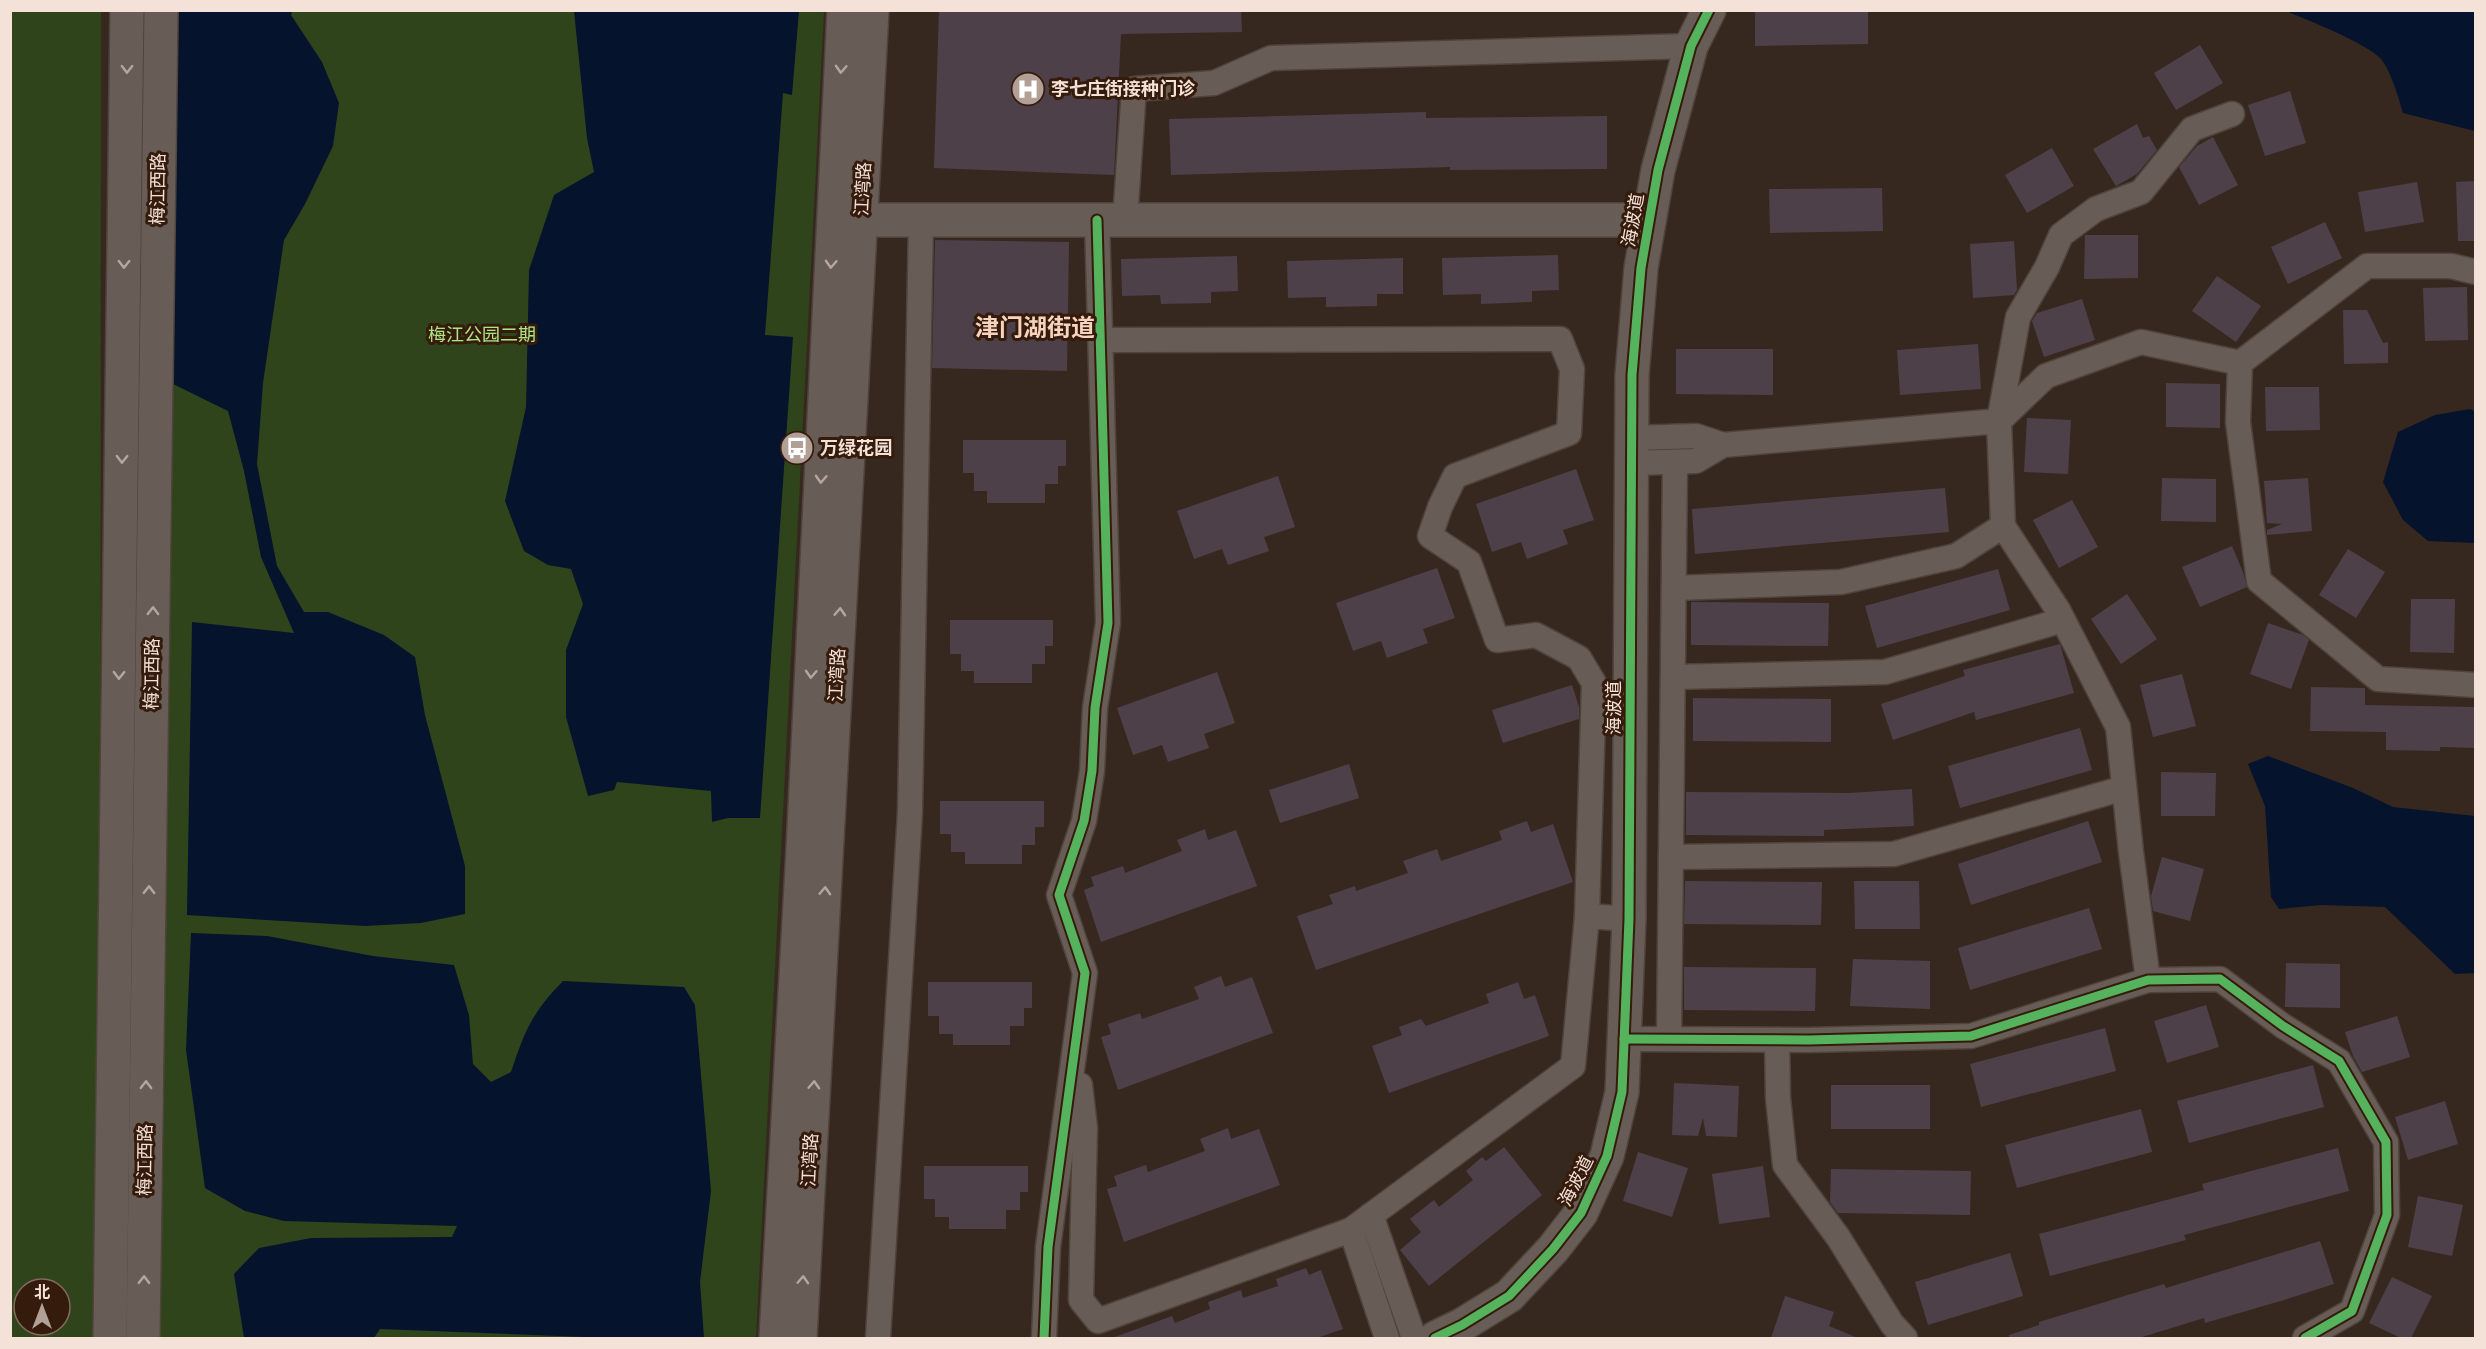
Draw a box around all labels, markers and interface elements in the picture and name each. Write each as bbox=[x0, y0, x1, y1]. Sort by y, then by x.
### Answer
one-way arrow bbox=[120, 64, 133, 73]
one-way arrow bbox=[834, 64, 847, 73]
hospital icon: 李七庄街接种门诊 bbox=[1010, 71, 1046, 107]
place label: 李七庄街接种门诊 bbox=[1051, 77, 1195, 101]
street label: 梅江西路 bbox=[145, 153, 171, 225]
street label: 江湾路 bbox=[850, 161, 876, 217]
street label: 海波道 bbox=[1616, 191, 1650, 249]
one-way arrow bbox=[118, 259, 130, 268]
one-way arrow bbox=[825, 259, 838, 268]
district label: 津门湖街道 bbox=[975, 312, 1095, 343]
park label: 梅江公园二期 bbox=[428, 323, 536, 347]
bus stop icon: 万绿花园 bbox=[779, 430, 815, 466]
place label: 万绿花园 bbox=[820, 436, 892, 460]
one-way arrow bbox=[115, 454, 128, 463]
one-way arrow bbox=[814, 475, 827, 484]
one-way arrow bbox=[147, 607, 159, 616]
one-way arrow bbox=[834, 608, 847, 617]
street label: 梅江西路 bbox=[139, 638, 165, 710]
street label: 江湾路 bbox=[824, 647, 850, 703]
one-way arrow bbox=[113, 670, 125, 679]
one-way arrow bbox=[805, 670, 818, 679]
street label: 海波道 bbox=[1602, 681, 1626, 735]
one-way arrow bbox=[143, 886, 155, 895]
one-way arrow bbox=[818, 886, 831, 895]
one-way arrow bbox=[140, 1081, 152, 1090]
one-way arrow bbox=[808, 1081, 821, 1090]
street label: 梅江西路 bbox=[132, 1124, 158, 1196]
street label: 江湾路 bbox=[797, 1132, 823, 1188]
street label: 海波道 bbox=[1553, 1151, 1599, 1211]
one-way arrow bbox=[137, 1276, 150, 1285]
one-way arrow bbox=[797, 1276, 810, 1285]
north arrow bbox=[12, 1277, 72, 1337]
text: 北 bbox=[34, 1282, 50, 1303]

